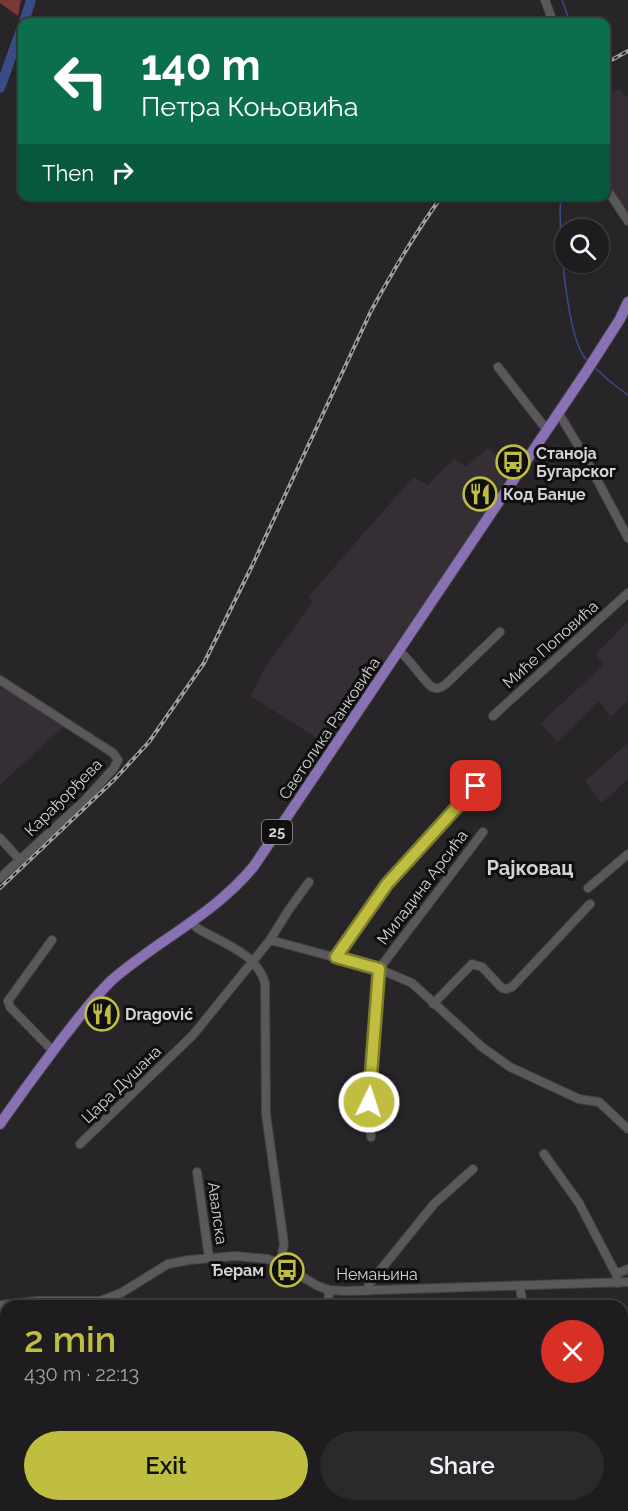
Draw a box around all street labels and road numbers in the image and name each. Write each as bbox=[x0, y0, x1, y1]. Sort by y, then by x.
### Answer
street label: Миће Поповића bbox=[499, 596, 602, 692]
street label: Светолика Ранковића bbox=[275, 654, 384, 803]
street label: Карађорђева bbox=[21, 755, 106, 840]
road number: 25 bbox=[262, 820, 292, 844]
street label: Миладина Арсића bbox=[373, 826, 472, 948]
street label: Цара Душана bbox=[78, 1042, 165, 1127]
street label: Авалска bbox=[204, 1181, 231, 1246]
street label: Немањина bbox=[336, 1265, 418, 1284]

